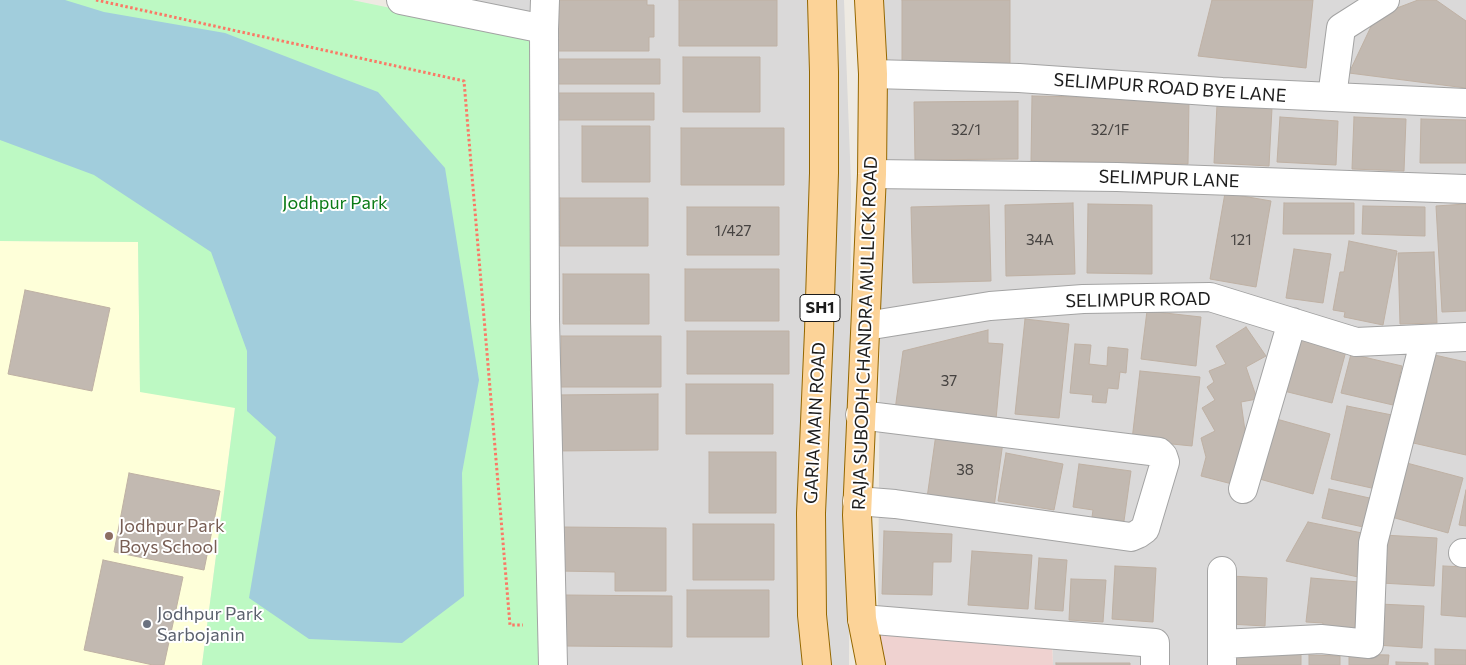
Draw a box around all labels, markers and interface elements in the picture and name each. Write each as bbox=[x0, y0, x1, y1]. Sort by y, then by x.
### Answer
street label: SELIMPUR ROAD BYE LANE bbox=[1053, 69, 1287, 107]
house number: 32/1 bbox=[951, 121, 981, 139]
house number: 32/1F bbox=[1091, 121, 1129, 139]
street label: RAJA SUBODH CHANDRA MULLICK ROAD bbox=[848, 156, 882, 510]
street label: SELIMPUR LANE bbox=[1098, 166, 1240, 192]
park label: Jodhpur Park bbox=[282, 192, 388, 214]
house number: 1/427 bbox=[715, 222, 751, 240]
house number: 34A bbox=[1026, 231, 1054, 249]
house number: 121 bbox=[1230, 231, 1252, 249]
street label: SELIMPUR ROAD bbox=[1065, 288, 1211, 312]
road number: SH1 bbox=[800, 294, 840, 322]
street label: GARIA MAIN ROAD bbox=[800, 342, 830, 504]
house number: 37 bbox=[941, 372, 957, 390]
house number: 38 bbox=[956, 461, 974, 479]
place label: Jodhpur Park Boys School bbox=[119, 515, 225, 558]
marker: Jodhpur Park Boys School bbox=[103, 530, 115, 542]
place label: Jodhpur Park Sarbojanin bbox=[157, 603, 263, 646]
marker: Jodhpur Park Sarbojanin bbox=[141, 618, 153, 630]

